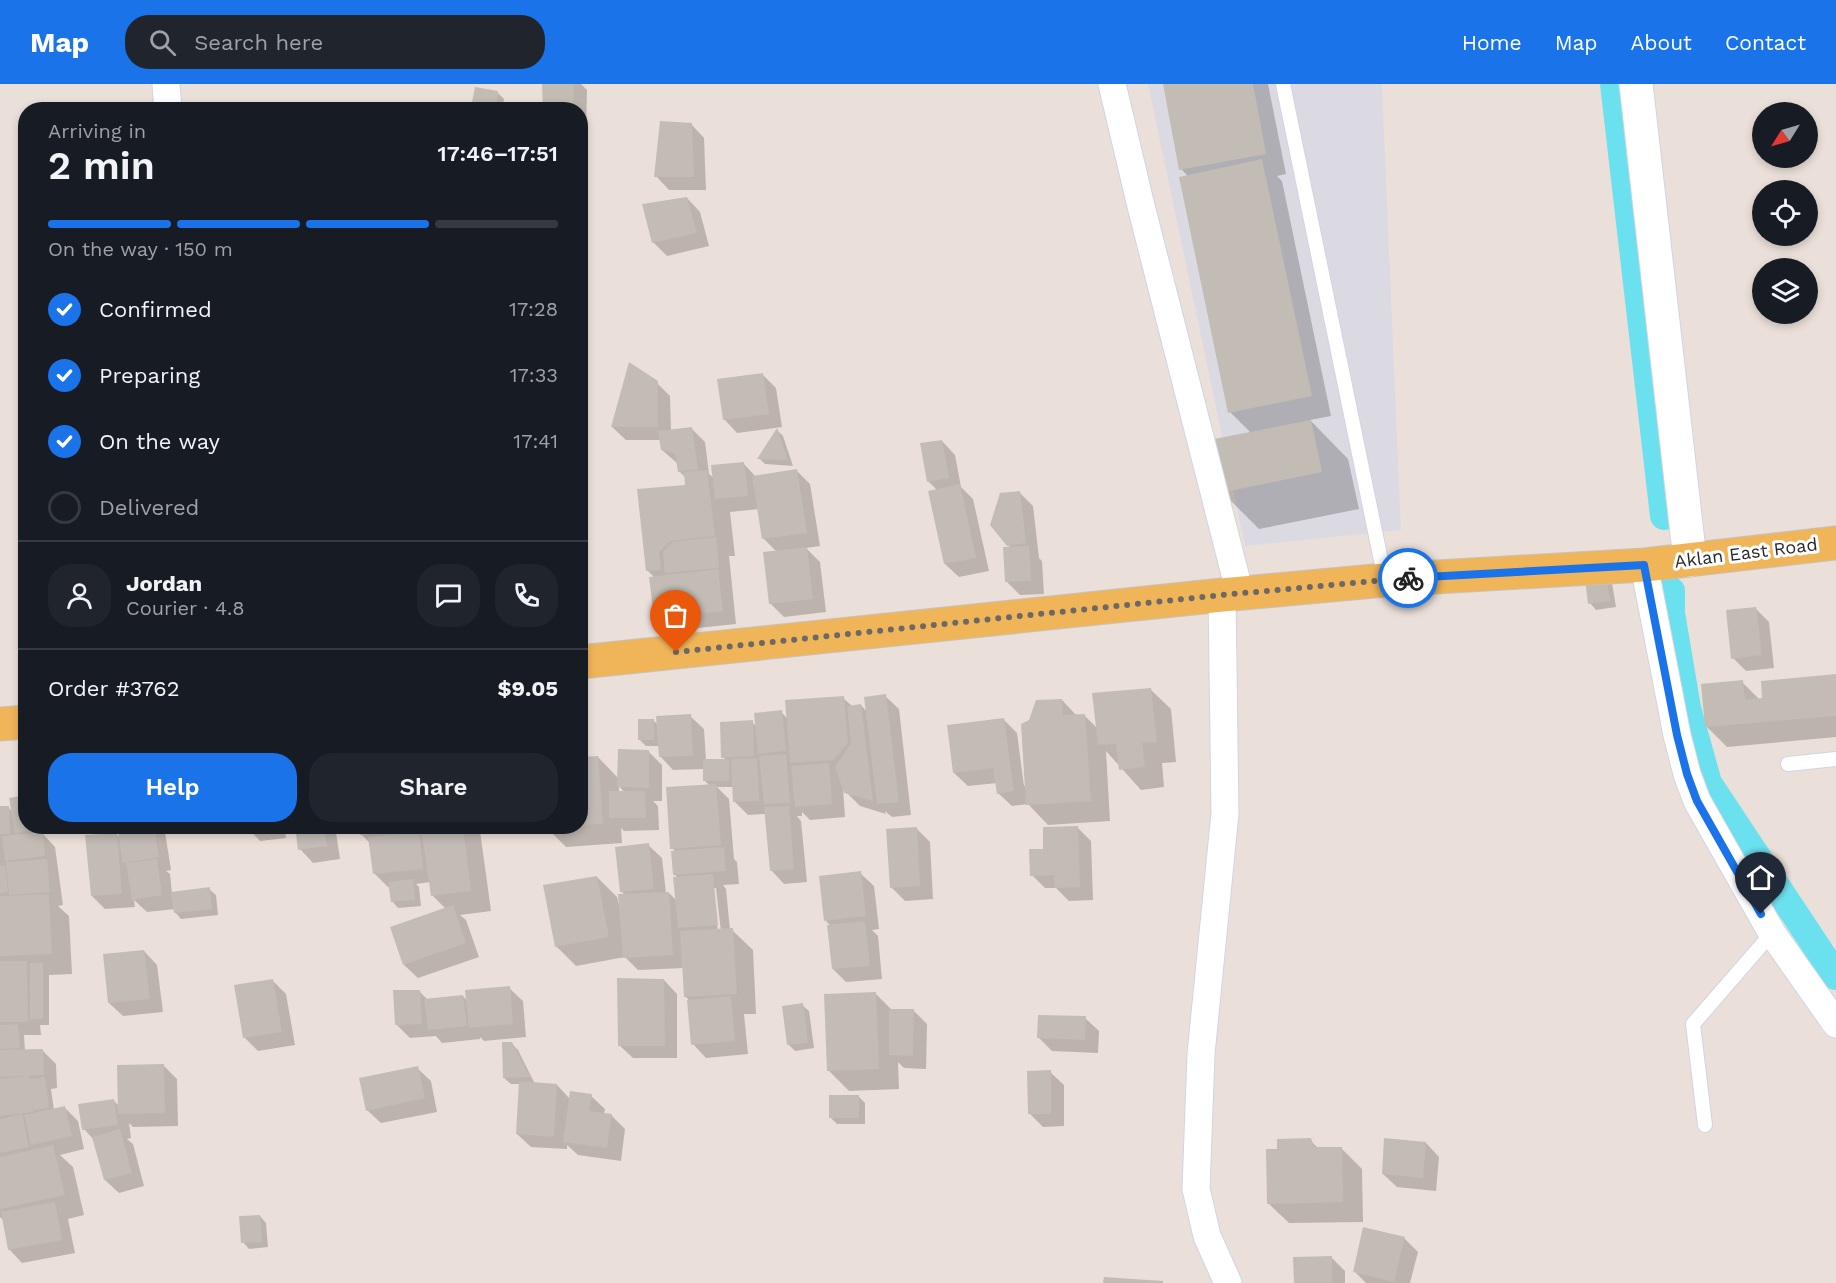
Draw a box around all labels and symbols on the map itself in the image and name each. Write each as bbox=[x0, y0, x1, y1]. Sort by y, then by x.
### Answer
north arrow bbox=[1752, 102, 1818, 168]
street label: Aklan East Road bbox=[1673, 533, 1819, 572]
courier bbox=[1378, 548, 1438, 608]
pin bbox=[650, 590, 701, 652]
pin bbox=[1735, 852, 1786, 914]

